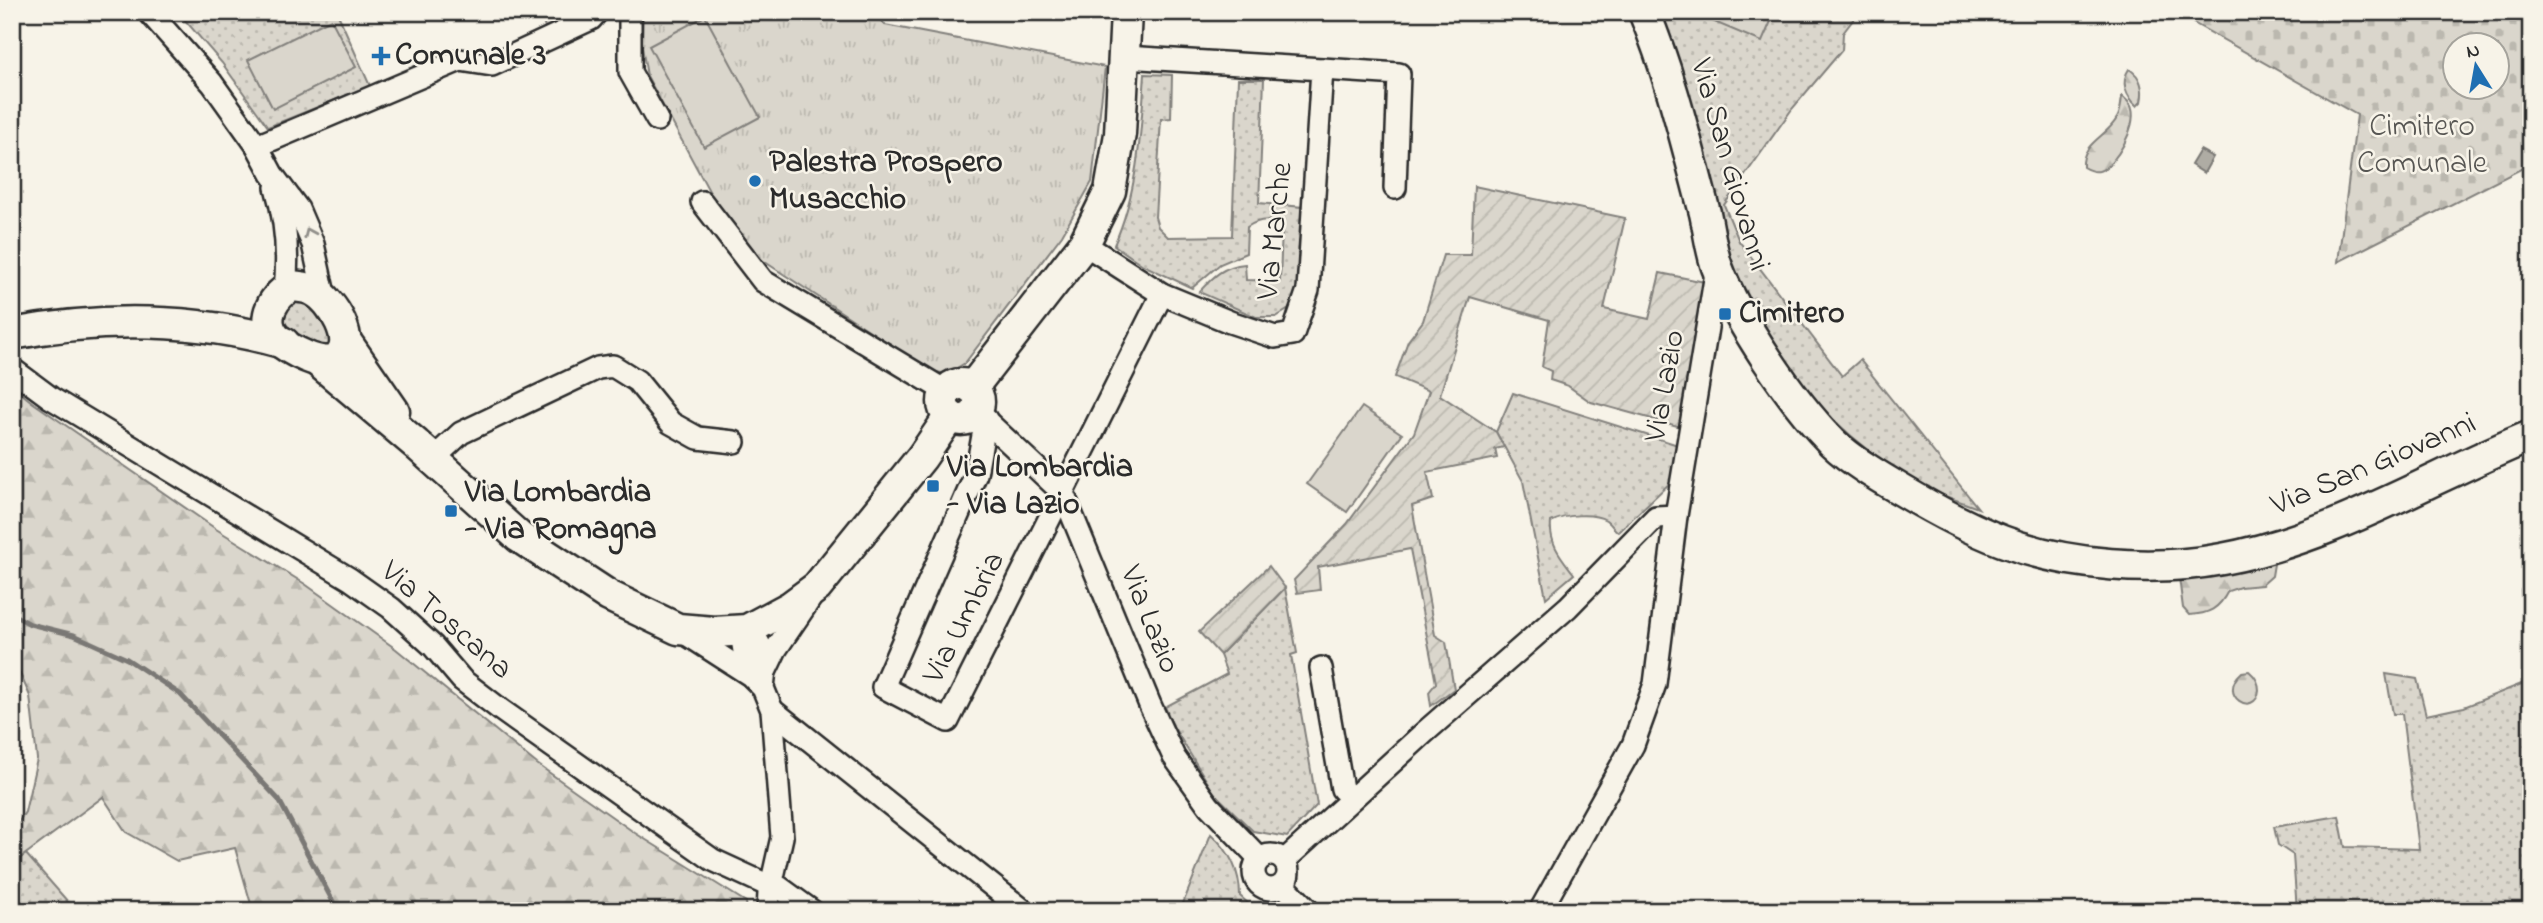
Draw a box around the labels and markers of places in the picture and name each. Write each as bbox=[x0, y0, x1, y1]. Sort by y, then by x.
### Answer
place label: Comunale 3 bbox=[395, 33, 546, 80]
marker: Comunale 3 bbox=[373, 48, 389, 64]
place label: Palestra Prospero Musacchio bbox=[769, 140, 1003, 224]
marker: Palestra Prospero Musacchio bbox=[747, 173, 763, 189]
place label: Cimitero bbox=[1739, 291, 1845, 338]
marker: Cimitero bbox=[1717, 306, 1733, 322]
place label: Via Lombardia - Via Lazio bbox=[946, 445, 1133, 529]
place label: Via Lombardia - Via Romagna bbox=[464, 470, 657, 555]
marker: Via Lombardia - Via Lazio bbox=[925, 478, 941, 494]
marker: Via Lombardia - Via Romagna bbox=[443, 503, 459, 519]

